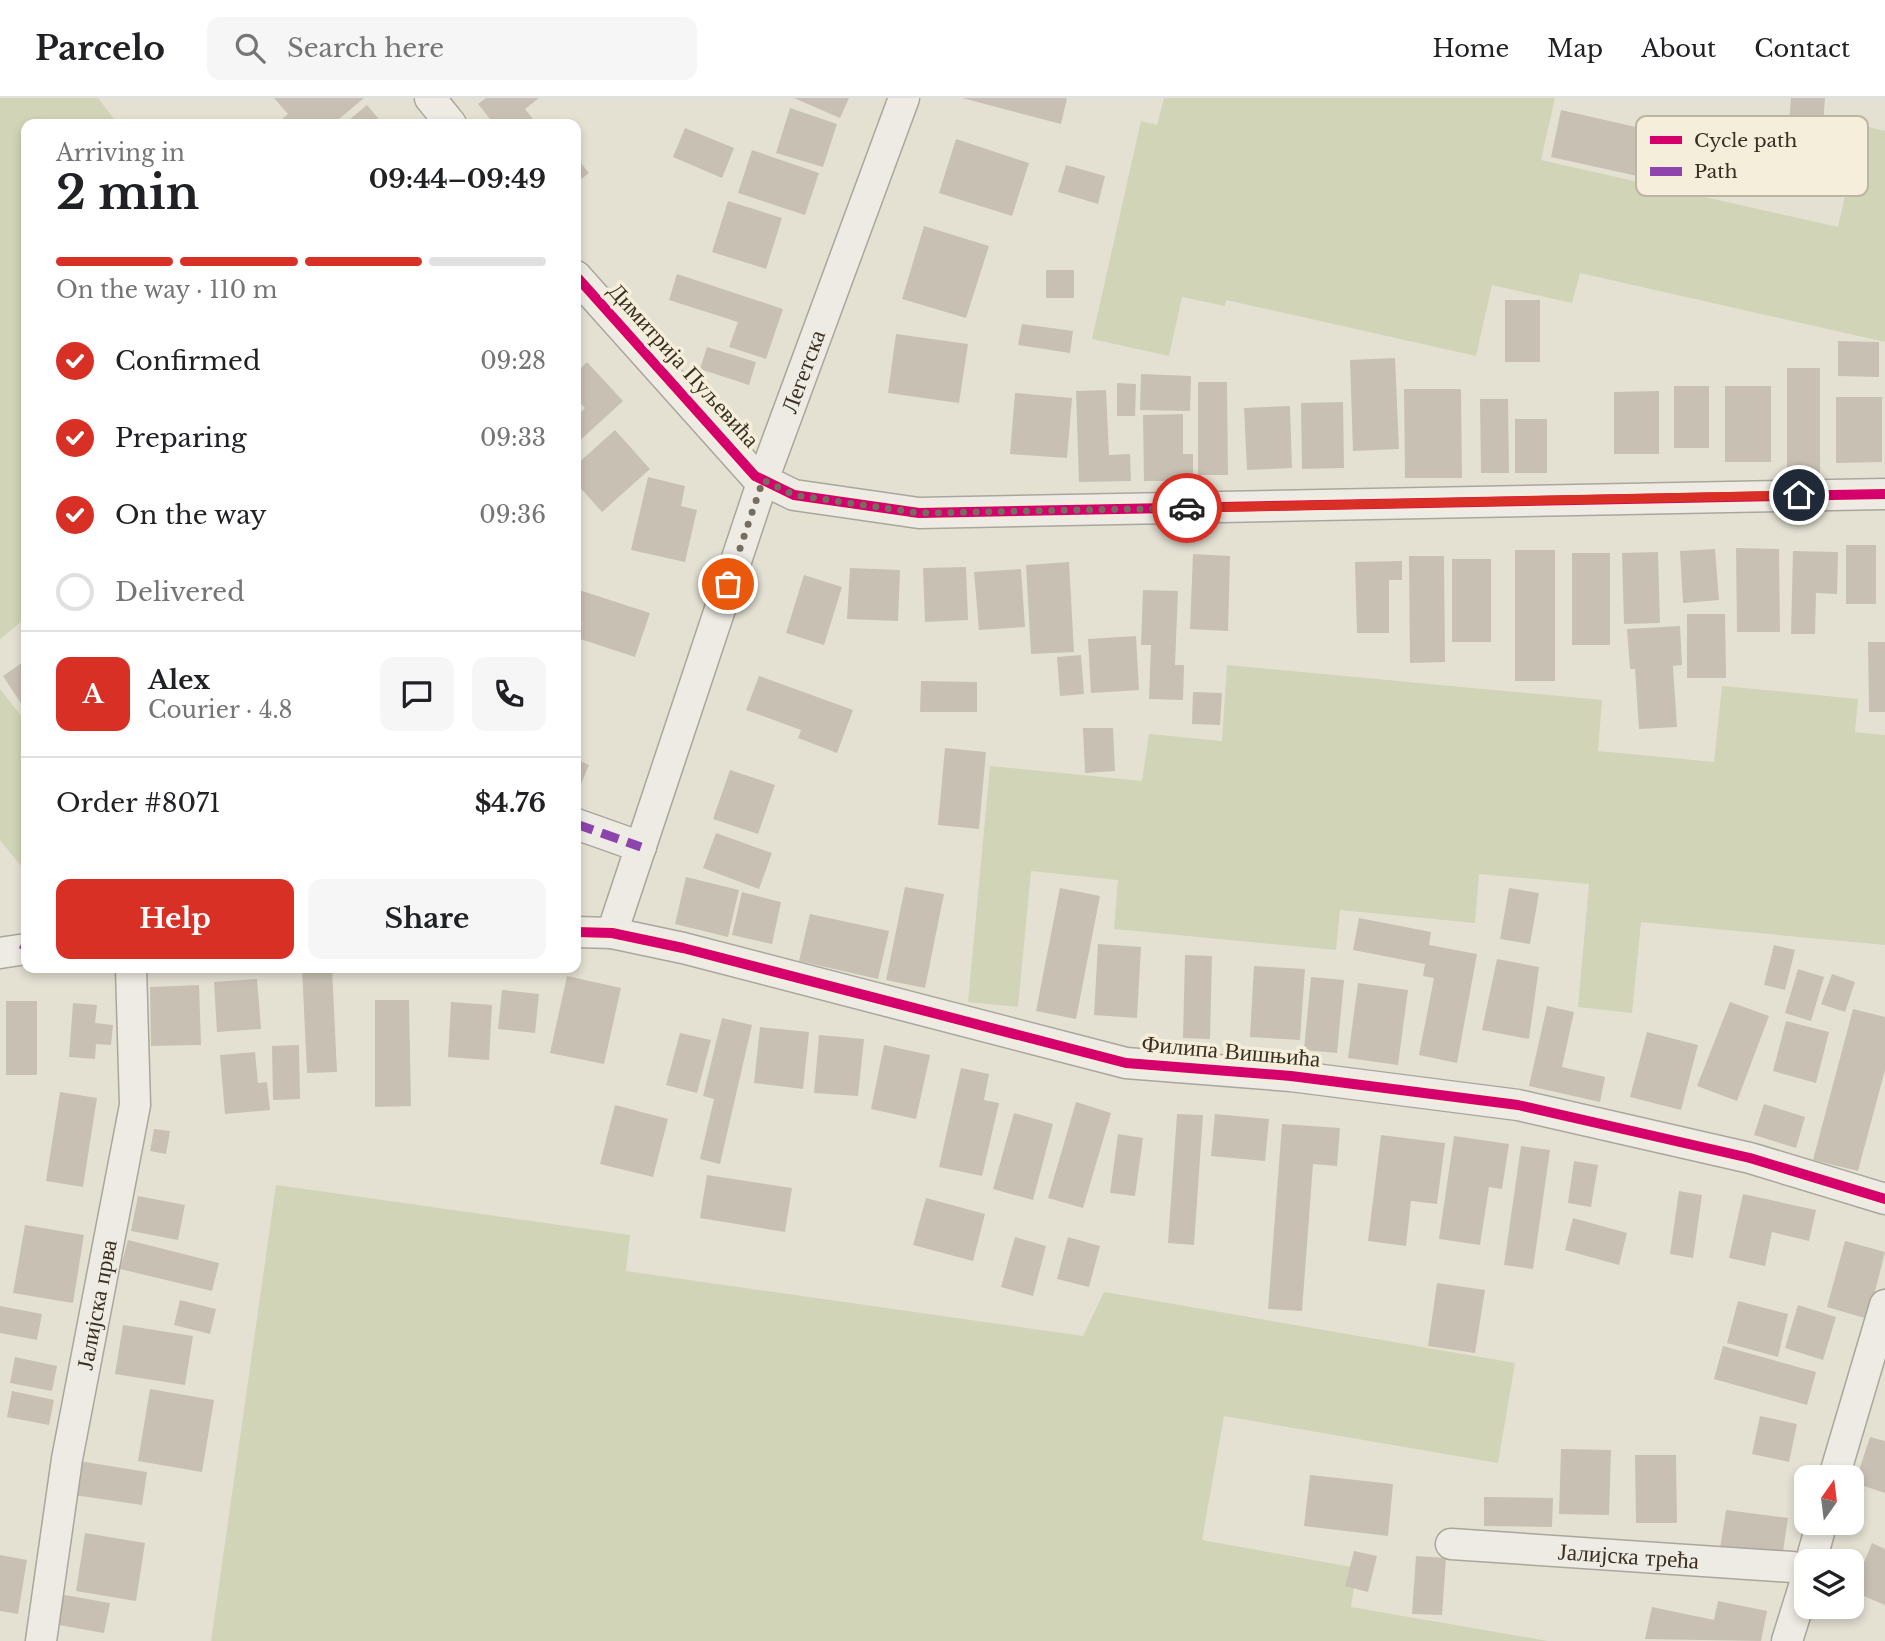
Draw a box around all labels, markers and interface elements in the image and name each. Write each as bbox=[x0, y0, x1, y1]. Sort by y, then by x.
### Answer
search box bbox=[207, 17, 697, 80]
text: Parcelo bbox=[35, 28, 165, 69]
icon: search bbox=[231, 29, 269, 67]
text: Search here bbox=[287, 32, 444, 64]
text: Home bbox=[1433, 34, 1509, 63]
text: Map bbox=[1547, 34, 1603, 63]
text: About bbox=[1641, 34, 1716, 63]
text: Contact bbox=[1754, 34, 1850, 63]
legend bbox=[1636, 116, 1868, 196]
text: Cycle path bbox=[1694, 129, 1797, 152]
text: Arriving in bbox=[56, 139, 185, 167]
text: Path bbox=[1694, 160, 1738, 183]
text: 09:44–09:49 bbox=[369, 163, 546, 195]
text: 2 min bbox=[56, 164, 199, 221]
text: On the way · 110 m bbox=[56, 276, 277, 304]
street label: Димитрија Пуљевића bbox=[603, 277, 765, 453]
street label: Легетска bbox=[775, 326, 831, 417]
icon: check bbox=[56, 342, 94, 380]
text: Confirmed bbox=[115, 345, 260, 377]
text: 09:28 bbox=[480, 347, 546, 375]
icon: check bbox=[56, 419, 94, 457]
text: Preparing bbox=[115, 422, 247, 454]
text: 09:33 bbox=[480, 424, 546, 452]
pin bbox=[1769, 465, 1829, 525]
courier bbox=[1152, 473, 1222, 543]
icon: home bbox=[1780, 476, 1818, 514]
icon: car bbox=[1168, 489, 1206, 527]
icon: check bbox=[56, 496, 94, 534]
text: On the way bbox=[115, 499, 267, 531]
text: 09:36 bbox=[479, 501, 546, 529]
pin bbox=[698, 554, 758, 614]
icon: bag bbox=[709, 565, 747, 603]
text: Delivered bbox=[115, 576, 245, 608]
button: chat bbox=[380, 657, 454, 731]
button: phone bbox=[472, 657, 546, 731]
text: Alex bbox=[148, 664, 210, 696]
text: A bbox=[82, 678, 104, 710]
text: Courier · 4.8 bbox=[148, 696, 293, 724]
text: Order #8071 bbox=[56, 787, 221, 819]
text: $4.76 bbox=[475, 787, 546, 819]
button: Help bbox=[56, 879, 294, 959]
button: Share bbox=[308, 879, 546, 959]
street label: Филипа Вишњића bbox=[1140, 1029, 1322, 1073]
street label: Јалијска прва bbox=[70, 1237, 123, 1372]
north arrow bbox=[1794, 1465, 1864, 1535]
map controls bbox=[1794, 1465, 1864, 1619]
street label: Јалијска трећа bbox=[1557, 1537, 1700, 1575]
button: layers bbox=[1794, 1549, 1864, 1619]

